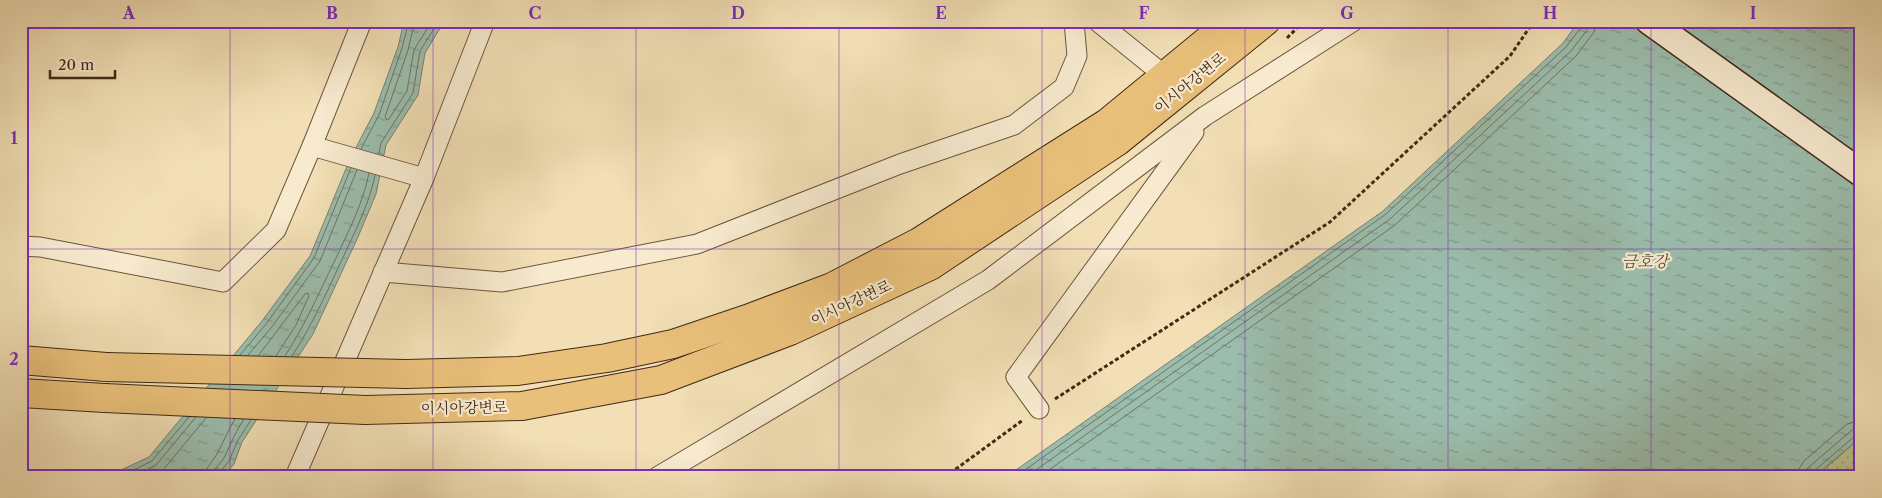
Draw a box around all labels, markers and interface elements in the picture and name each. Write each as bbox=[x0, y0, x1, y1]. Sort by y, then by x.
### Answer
text: A bbox=[122, 3, 136, 23]
text: B bbox=[326, 3, 338, 23]
text: C bbox=[529, 3, 541, 23]
text: D bbox=[731, 3, 745, 23]
text: E bbox=[935, 3, 947, 23]
text: F bbox=[1139, 3, 1150, 23]
text: G bbox=[1340, 3, 1354, 23]
text: H bbox=[1543, 3, 1557, 23]
text: I bbox=[1750, 3, 1757, 23]
scale bar bbox=[50, 48, 115, 80]
street label: 이시아강변로 bbox=[1150, 48, 1230, 117]
text: 20 m bbox=[58, 55, 94, 74]
text: 1 bbox=[10, 128, 18, 148]
water label: 금호강 bbox=[1622, 251, 1671, 271]
street label: 이시아강변로 bbox=[807, 275, 895, 330]
text: 2 bbox=[9, 349, 19, 369]
street label: 이시아강변로 bbox=[420, 397, 508, 418]

